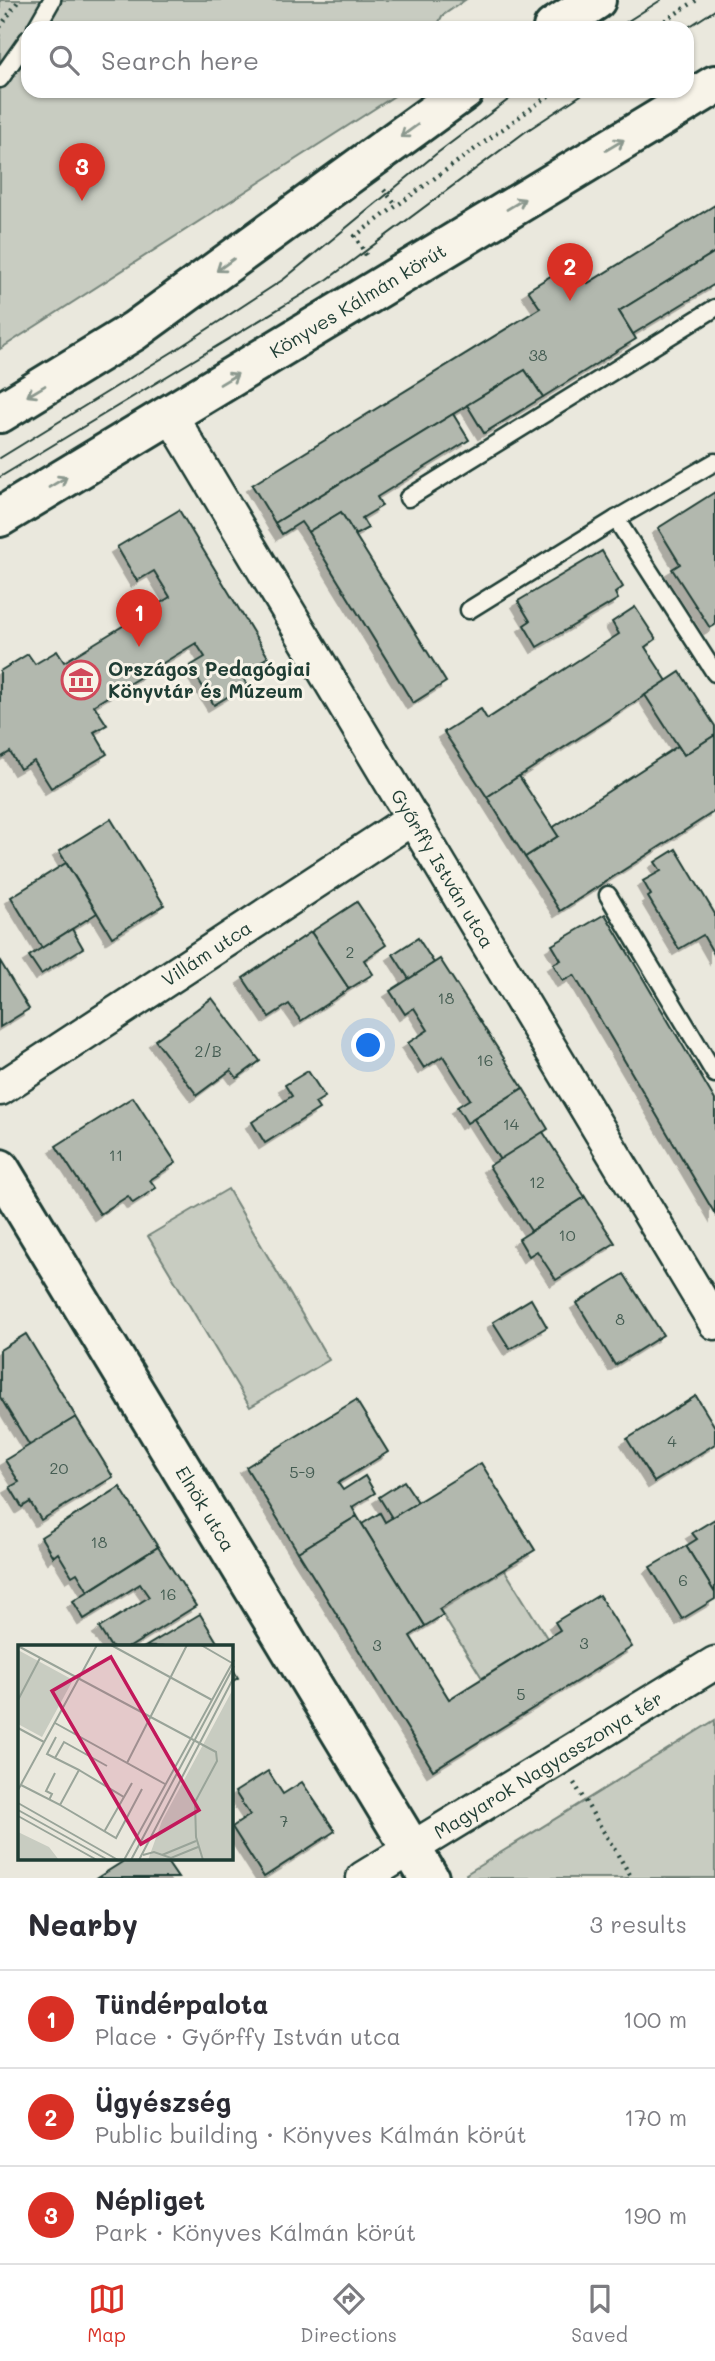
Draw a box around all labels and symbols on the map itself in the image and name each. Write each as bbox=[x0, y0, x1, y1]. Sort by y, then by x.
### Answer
one-way arrow bbox=[400, 124, 419, 138]
one-way arrow bbox=[605, 137, 625, 151]
pin: 3 bbox=[59, 143, 105, 201]
one-way arrow bbox=[506, 197, 526, 211]
street label: Könyves Kálmán körút bbox=[265, 237, 450, 363]
pin: 2 bbox=[547, 243, 593, 301]
one-way arrow bbox=[216, 258, 235, 272]
house number: 38 bbox=[528, 344, 548, 365]
one-way arrow bbox=[218, 371, 238, 385]
one-way arrow bbox=[26, 384, 46, 398]
one-way arrow bbox=[48, 475, 68, 489]
pin: 1 bbox=[116, 589, 162, 647]
place label: Országos Pedagógiai Könyvtár és Múzeum bbox=[108, 656, 311, 703]
museum icon: Országos Pedagógiai Könyvtár és Múzeum bbox=[60, 659, 102, 701]
street label: Győrffy István utca bbox=[386, 784, 500, 952]
street label: Villám utca bbox=[157, 915, 256, 992]
house number: 2 bbox=[346, 941, 354, 962]
house number: 18 bbox=[438, 987, 455, 1008]
your location bbox=[351, 1028, 385, 1062]
house number: 2/B bbox=[194, 1040, 222, 1061]
house number: 16 bbox=[477, 1049, 493, 1070]
house number: 14 bbox=[503, 1113, 520, 1134]
house number: 11 bbox=[109, 1144, 123, 1165]
house number: 12 bbox=[529, 1171, 545, 1192]
house number: 10 bbox=[558, 1224, 576, 1245]
house number: 8 bbox=[615, 1308, 625, 1329]
house number: 4 bbox=[667, 1430, 677, 1451]
house number: 20 bbox=[50, 1457, 69, 1478]
street label: Elnök utca bbox=[171, 1461, 241, 1556]
house number: 5-9 bbox=[289, 1461, 315, 1482]
house number: 18 bbox=[91, 1531, 108, 1552]
house number: 6 bbox=[678, 1569, 688, 1590]
house number: 16 bbox=[160, 1583, 176, 1604]
house number: 3 bbox=[579, 1632, 589, 1653]
house number: 3 bbox=[372, 1634, 382, 1655]
inset map bbox=[18, 1645, 233, 1860]
house number: 5 bbox=[516, 1683, 526, 1704]
street label: Magyarok Nagyasszonya tér bbox=[429, 1685, 667, 1844]
house number: 7 bbox=[280, 1810, 289, 1831]

